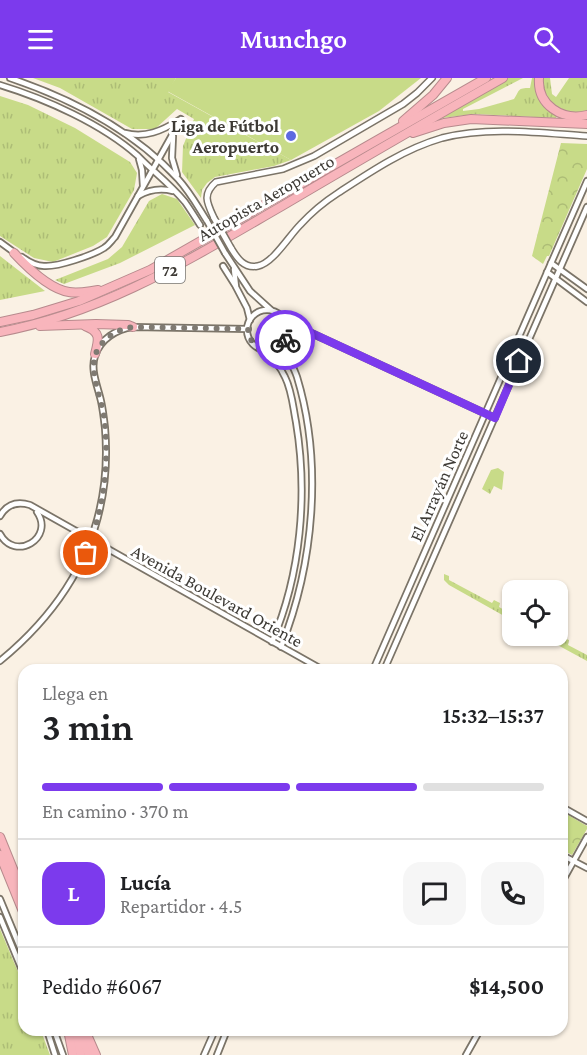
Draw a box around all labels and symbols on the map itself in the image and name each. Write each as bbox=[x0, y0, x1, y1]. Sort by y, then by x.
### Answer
place label: Liga de Fútbol Aeropuerto bbox=[171, 116, 279, 157]
marker: Liga de Fútbol Aeropuerto bbox=[284, 129, 298, 143]
street label: Autopista Aeropuerto bbox=[194, 151, 338, 245]
road number: 72 bbox=[155, 257, 185, 283]
courier bbox=[255, 310, 315, 370]
pin bbox=[493, 335, 544, 386]
street label: El Arrayán Norte bbox=[406, 427, 472, 544]
pin bbox=[60, 527, 111, 578]
street label: Avenida Boulevard Oriente bbox=[128, 541, 306, 651]

